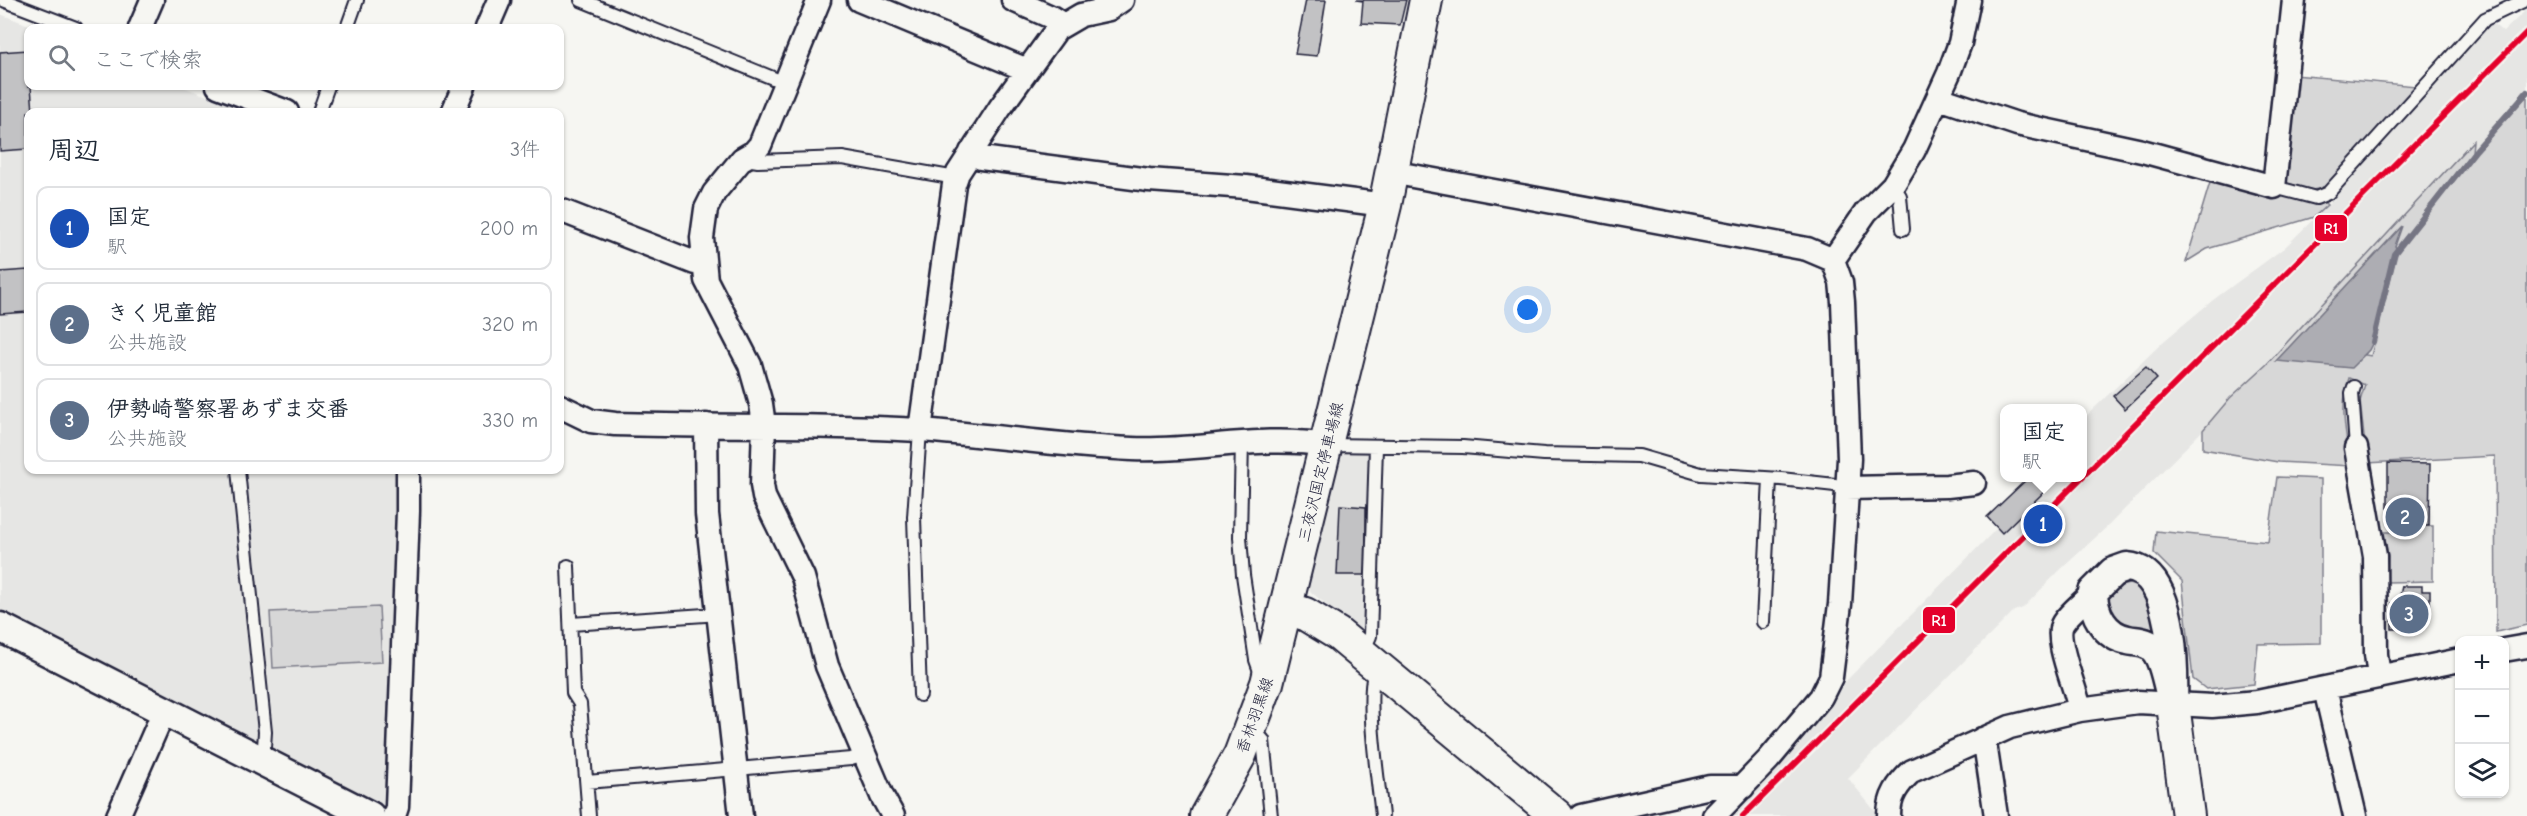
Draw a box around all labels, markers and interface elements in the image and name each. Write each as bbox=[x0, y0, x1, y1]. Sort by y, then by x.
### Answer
search box bbox=[24, 24, 564, 90]
icon: search bbox=[45, 41, 78, 74]
text: ここで検索 bbox=[93, 47, 203, 73]
text: 周辺 bbox=[48, 136, 100, 166]
text: 3件 bbox=[510, 138, 540, 161]
text: 国定 bbox=[107, 204, 151, 230]
line badge: R1 bbox=[2314, 214, 2348, 242]
text: 1 bbox=[66, 217, 73, 240]
text: 200 m bbox=[480, 217, 538, 240]
text: R1 bbox=[2323, 220, 2339, 238]
text: 駅 bbox=[107, 235, 127, 258]
your location bbox=[1513, 295, 1542, 324]
text: きく児童館 bbox=[107, 300, 217, 326]
text: 2 bbox=[65, 313, 74, 336]
text: 320 m bbox=[482, 313, 538, 336]
text: 公共施設 bbox=[107, 331, 187, 354]
text: 伊勢崎警察署あずま交番 bbox=[107, 396, 349, 422]
street label: 三夜沢国定停車場線 bbox=[1295, 400, 1347, 544]
popup bbox=[2000, 404, 2087, 482]
text: 3 bbox=[65, 409, 74, 432]
text: 330 m bbox=[482, 409, 538, 432]
text: 国定 bbox=[2021, 419, 2066, 445]
text: 公共施設 bbox=[107, 427, 187, 450]
text: 駅 bbox=[2021, 450, 2041, 473]
pin: 2 bbox=[2386, 494, 2424, 540]
pin: 1 bbox=[2024, 502, 2062, 546]
pin: 3 bbox=[2390, 592, 2428, 636]
line badge: R1 bbox=[1922, 606, 1956, 634]
text: R1 bbox=[1931, 612, 1947, 630]
map controls bbox=[2455, 636, 2509, 798]
button: + bbox=[2455, 636, 2509, 690]
street label: 香林羽黒線 bbox=[1233, 675, 1277, 756]
button: − bbox=[2455, 690, 2509, 744]
button: layers bbox=[2455, 744, 2509, 798]

